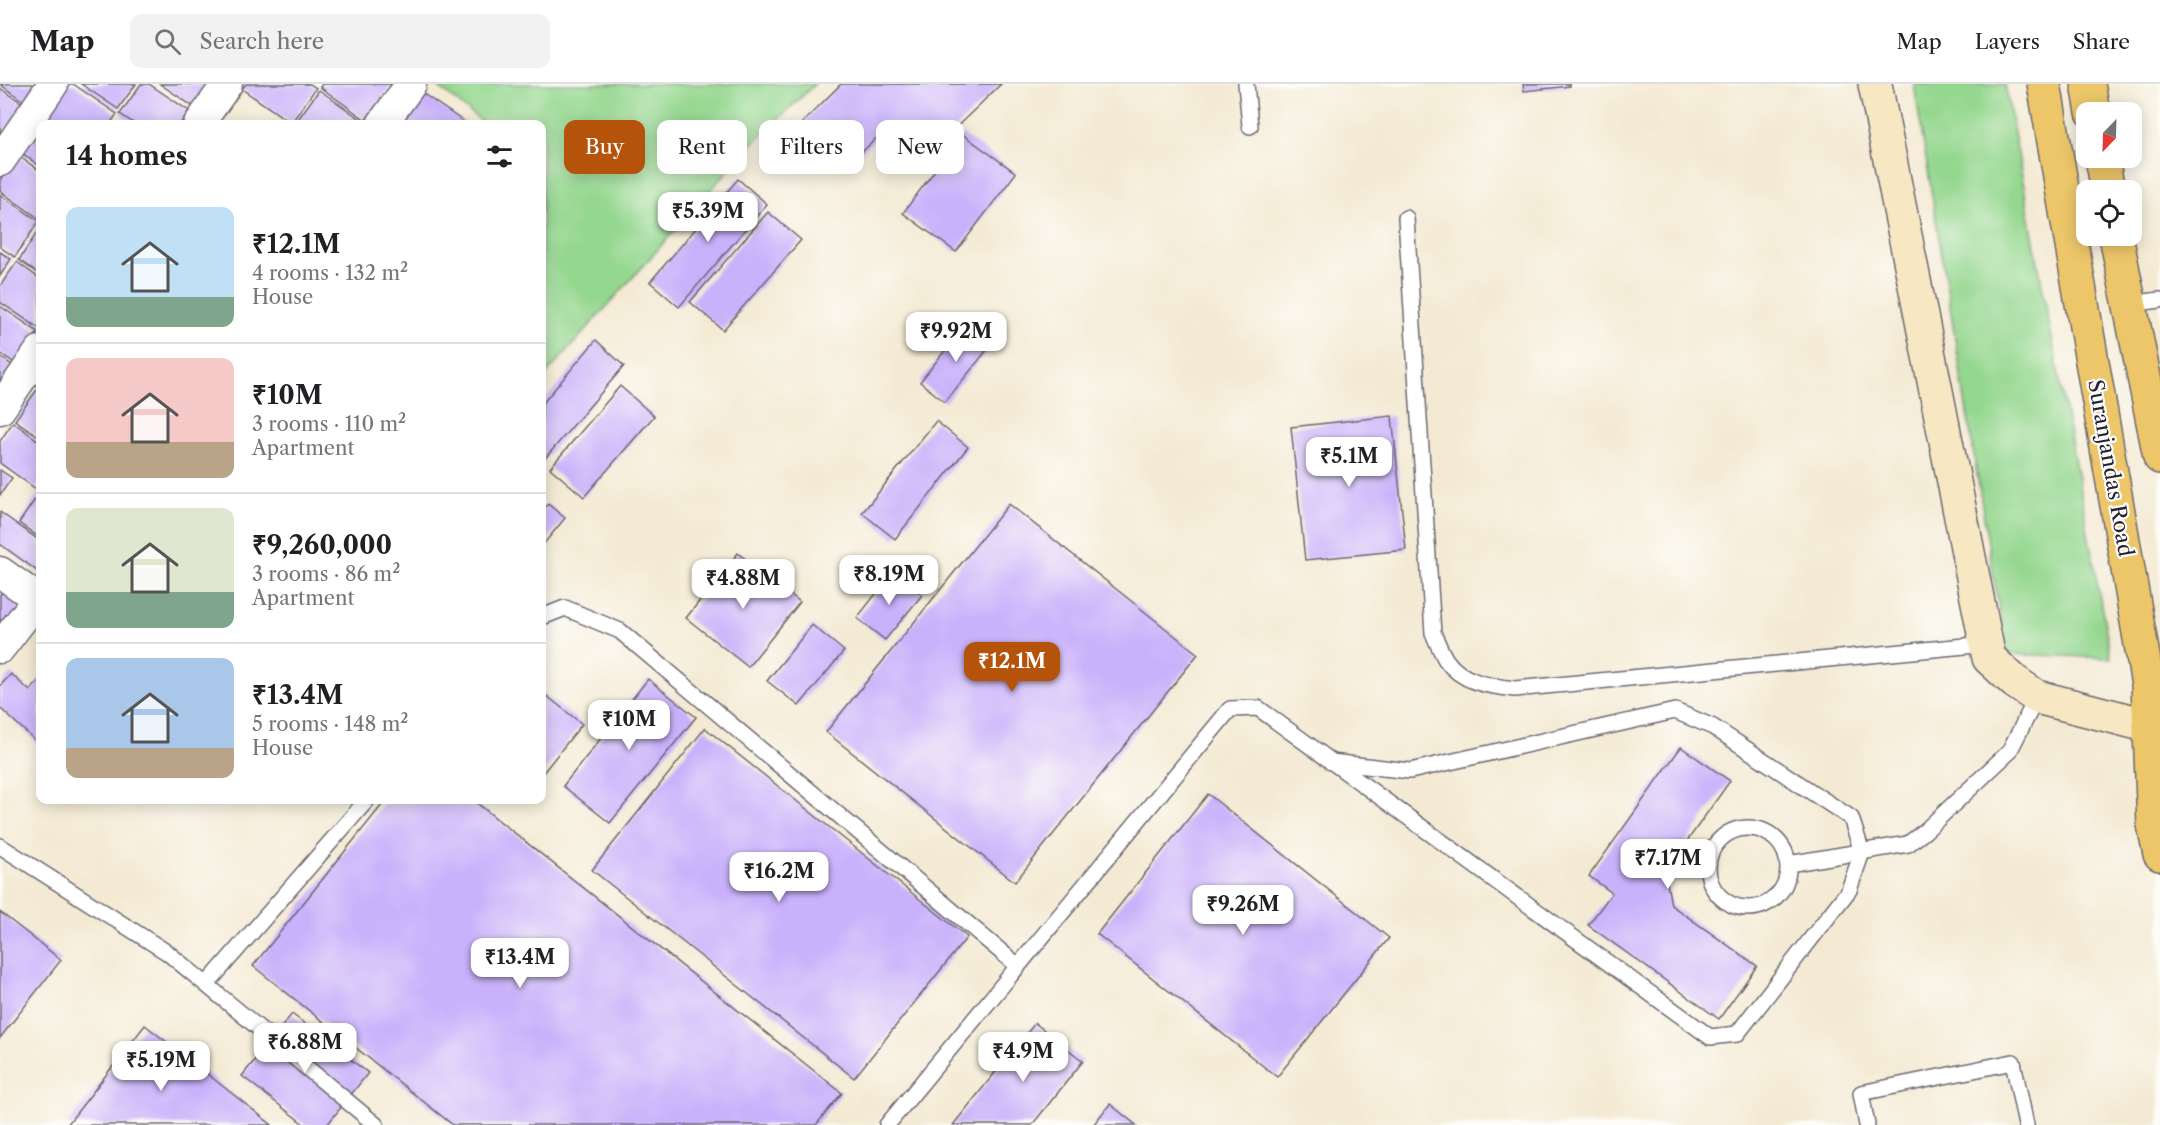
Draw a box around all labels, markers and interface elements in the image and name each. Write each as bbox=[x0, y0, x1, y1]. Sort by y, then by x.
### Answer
search box bbox=[130, 14, 550, 68]
text: Map bbox=[30, 24, 94, 58]
icon: search bbox=[151, 25, 184, 58]
text: Search here bbox=[199, 28, 324, 55]
text: Map bbox=[1897, 29, 1942, 54]
text: Layers bbox=[1975, 29, 2040, 54]
text: Share bbox=[2073, 29, 2130, 54]
north arrow bbox=[2076, 102, 2142, 168]
map controls bbox=[2076, 102, 2142, 246]
chip: Buy bbox=[564, 120, 645, 174]
chip: Rent bbox=[657, 120, 747, 174]
chip: Filters bbox=[759, 120, 864, 174]
chip: New bbox=[876, 120, 964, 174]
text: 14 homes bbox=[66, 140, 188, 172]
icon: filters bbox=[483, 140, 516, 173]
button: locate bbox=[2076, 180, 2142, 246]
pin: ₹5.39M bbox=[659, 192, 757, 243]
text: ₹5.39M bbox=[672, 199, 744, 223]
text: ₹12.1M bbox=[252, 228, 340, 260]
icon: home bbox=[114, 231, 186, 303]
text: 4 rooms · 132 m² bbox=[252, 261, 408, 285]
text: House bbox=[252, 285, 313, 309]
pin: ₹9.92M bbox=[907, 312, 1005, 363]
text: ₹9.92M bbox=[920, 319, 992, 343]
street label: Suranjandas Road bbox=[2083, 378, 2139, 559]
text: ₹10M bbox=[252, 379, 323, 411]
icon: home bbox=[114, 382, 186, 454]
text: 3 rooms · 110 m² bbox=[252, 412, 406, 436]
text: Apartment bbox=[252, 436, 355, 460]
pin: ₹5.1M bbox=[1307, 437, 1391, 488]
text: ₹5.1M bbox=[1320, 444, 1378, 468]
text: ₹9,260,000 bbox=[252, 529, 392, 561]
icon: home bbox=[114, 532, 186, 604]
pin: ₹8.19M bbox=[840, 555, 938, 606]
pin: ₹4.88M bbox=[694, 559, 792, 610]
text: 3 rooms · 86 m² bbox=[252, 562, 400, 586]
text: ₹8.19M bbox=[853, 562, 925, 586]
text: ₹4.88M bbox=[706, 566, 780, 590]
text: Apartment bbox=[252, 586, 355, 610]
pin: ₹12.1M bbox=[963, 642, 1061, 693]
text: ₹12.1M bbox=[978, 649, 1046, 673]
text: ₹13.4M bbox=[252, 679, 343, 711]
icon: home bbox=[114, 682, 186, 754]
pin: ₹10M bbox=[593, 700, 665, 751]
text: ₹10M bbox=[602, 707, 656, 731]
text: 5 rooms · 148 m² bbox=[252, 712, 408, 736]
text: House bbox=[252, 736, 313, 760]
pin: ₹7.17M bbox=[1619, 839, 1717, 890]
text: ₹7.17M bbox=[1635, 846, 1701, 870]
pin: ₹16.2M bbox=[730, 852, 828, 903]
text: ₹16.2M bbox=[744, 859, 814, 883]
pin: ₹9.26M bbox=[1194, 885, 1292, 936]
text: ₹9.26M bbox=[1206, 892, 1280, 916]
pin: ₹13.4M bbox=[471, 938, 569, 989]
text: ₹13.4M bbox=[485, 945, 555, 969]
pin: ₹6.88M bbox=[256, 1023, 354, 1074]
text: ₹6.88M bbox=[268, 1030, 342, 1054]
pin: ₹4.9M bbox=[981, 1032, 1065, 1083]
text: ₹4.9M bbox=[992, 1039, 1054, 1063]
pin: ₹5.19M bbox=[112, 1041, 210, 1092]
text: ₹5.19M bbox=[126, 1048, 196, 1072]

